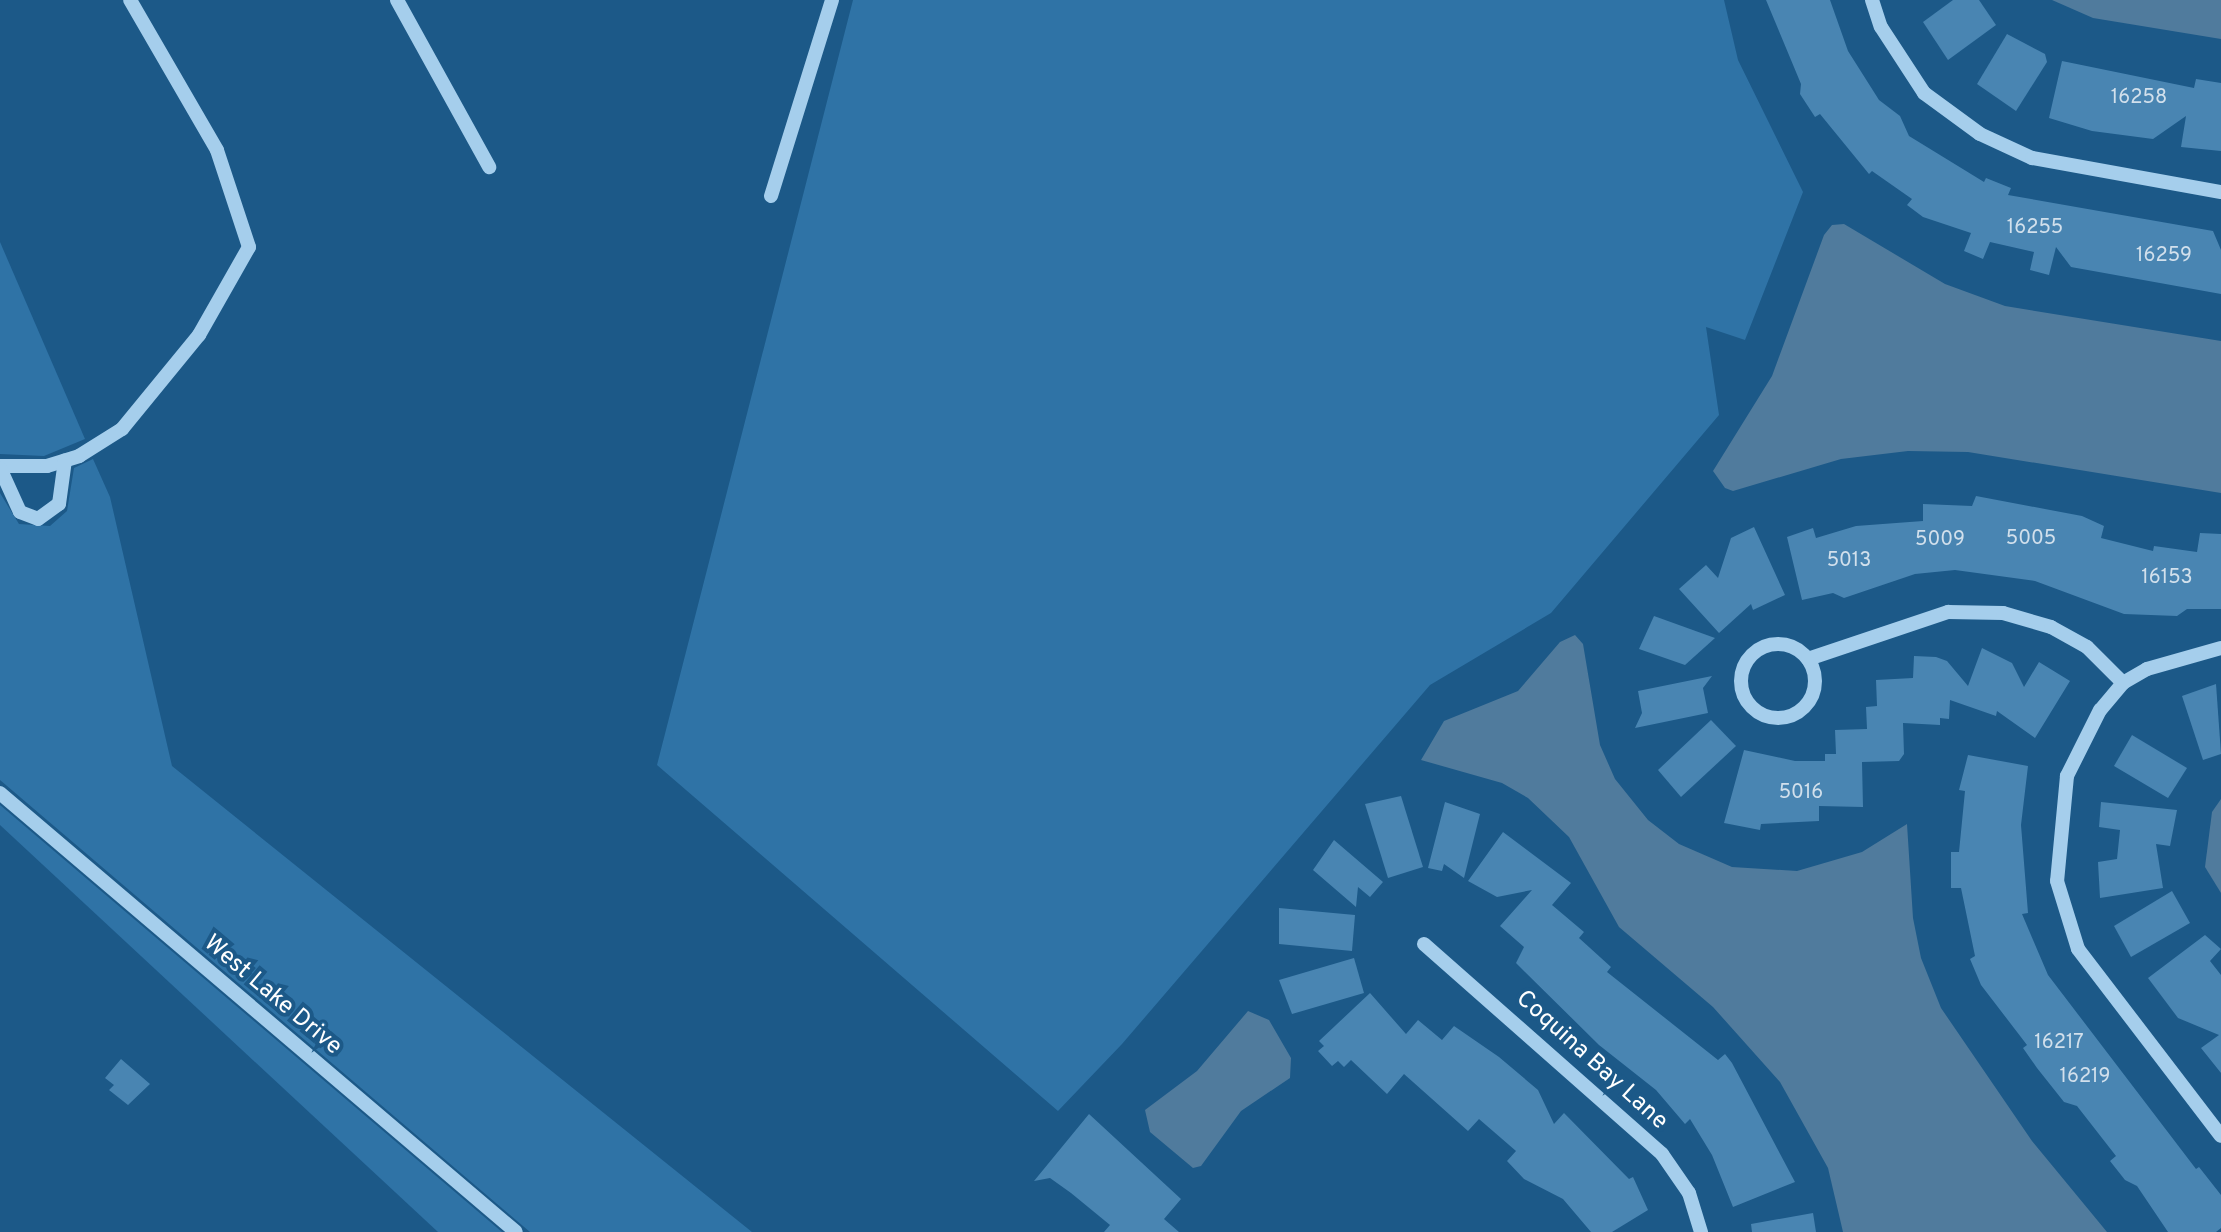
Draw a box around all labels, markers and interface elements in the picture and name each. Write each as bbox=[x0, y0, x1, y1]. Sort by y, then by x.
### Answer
house number: 16258 bbox=[2111, 86, 2167, 110]
house number: 16255 bbox=[2007, 216, 2063, 240]
house number: 16259 bbox=[2136, 244, 2192, 268]
house number: 5005 bbox=[2006, 527, 2056, 551]
house number: 5009 bbox=[1915, 528, 1965, 552]
house number: 5013 bbox=[1827, 549, 1871, 573]
house number: 16153 bbox=[2141, 566, 2193, 590]
house number: 5016 bbox=[1779, 781, 1823, 805]
street label: West Lake Drive bbox=[197, 930, 347, 1062]
street label: Coquina Bay Lane bbox=[1509, 985, 1673, 1137]
house number: 16217 bbox=[2034, 1031, 2084, 1055]
house number: 16219 bbox=[2059, 1065, 2111, 1089]

